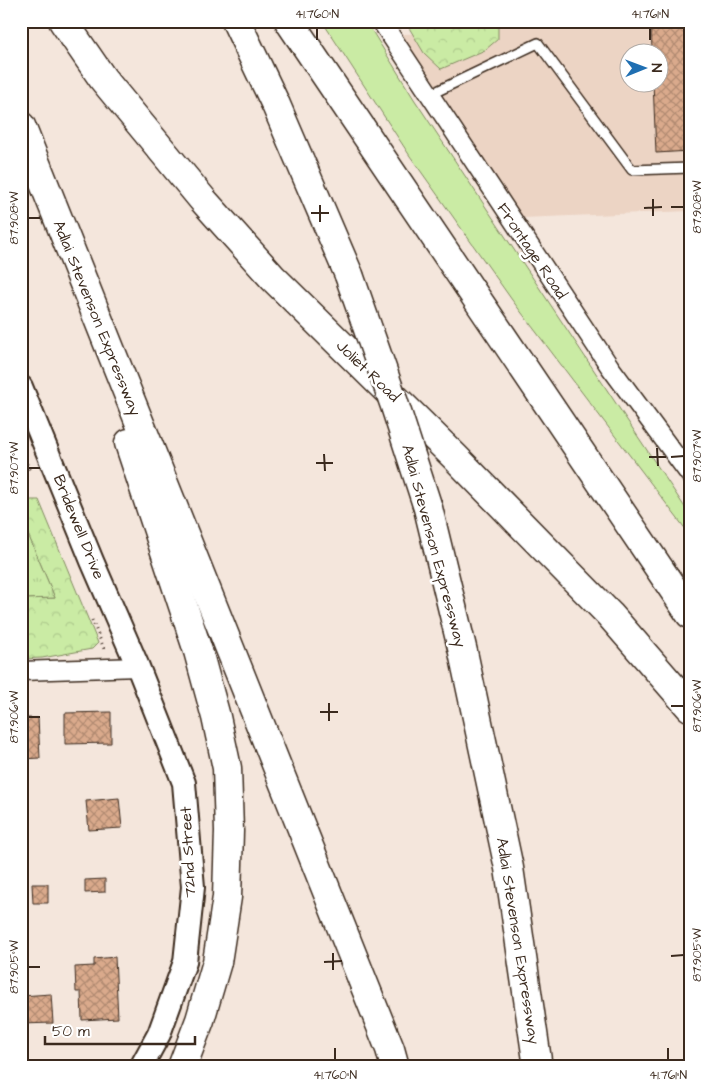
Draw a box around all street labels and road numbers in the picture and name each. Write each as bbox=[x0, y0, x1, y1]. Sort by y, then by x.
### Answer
street label: Frontage Road bbox=[491, 199, 572, 304]
street label: Adlai Stevenson Expressway bbox=[47, 217, 146, 420]
street label: Joliet Road bbox=[331, 335, 405, 407]
street label: Adlai Stevenson Expressway bbox=[395, 442, 472, 650]
street label: Bridewell Drive bbox=[48, 471, 110, 583]
street label: 72nd Street bbox=[175, 805, 201, 898]
street label: Adlai Stevenson Expressway bbox=[490, 836, 545, 1046]

